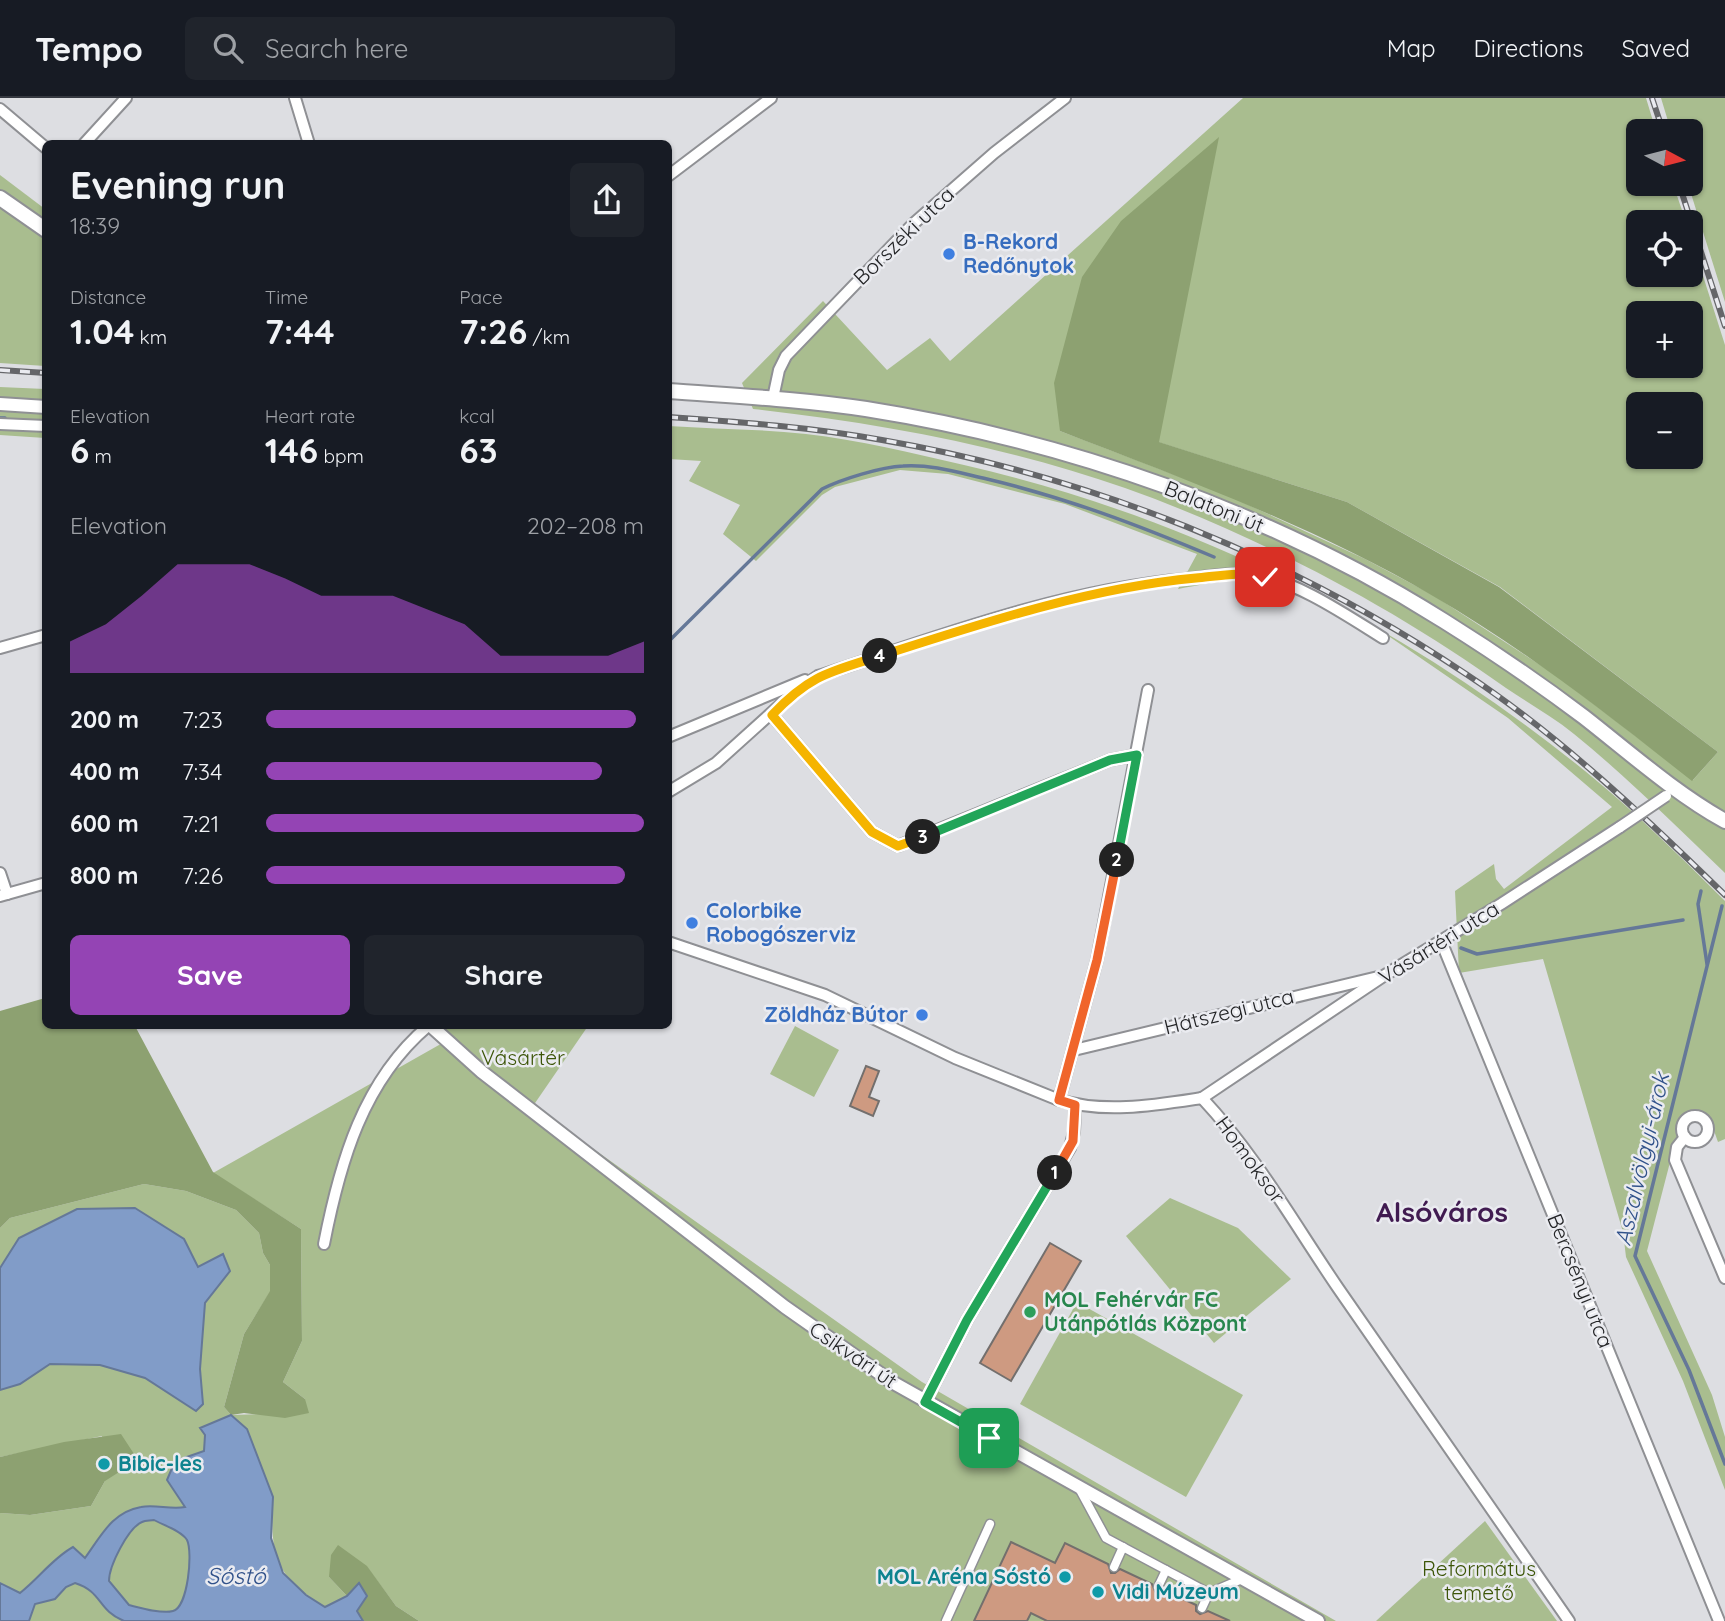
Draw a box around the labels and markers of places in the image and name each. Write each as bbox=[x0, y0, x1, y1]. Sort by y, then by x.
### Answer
place label: B-Rekord Redőnytok bbox=[963, 228, 1074, 278]
marker: B-Rekord Redőnytok bbox=[941, 246, 957, 262]
pin bbox=[1235, 547, 1295, 607]
pin: 4 bbox=[862, 638, 898, 674]
pin: 3 bbox=[906, 820, 940, 854]
pin: 2 bbox=[1100, 842, 1134, 878]
place label: Colorbike Robogószerviz bbox=[706, 897, 856, 947]
marker: Colorbike Robogószerviz bbox=[684, 915, 700, 931]
place label: Zöldház Bútor bbox=[764, 1001, 908, 1027]
marker: Zöldház Bútor bbox=[914, 1007, 930, 1023]
pin: 1 bbox=[1038, 1156, 1072, 1190]
place label: MOL Fehérvár FC Utánpótlás Központ bbox=[1044, 1286, 1247, 1336]
marker: MOL Fehérvár FC Utánpótlás Központ bbox=[1022, 1304, 1038, 1320]
pin bbox=[959, 1408, 1019, 1468]
place label: Bibic-les bbox=[118, 1450, 202, 1476]
marker: Bibic-les bbox=[96, 1456, 112, 1472]
place label: MOL Aréna Sóstó bbox=[877, 1563, 1051, 1589]
marker: MOL Aréna Sóstó bbox=[1057, 1569, 1073, 1585]
place label: Vidi Múzeum bbox=[1112, 1578, 1239, 1604]
marker: Vidi Múzeum bbox=[1090, 1584, 1106, 1600]

